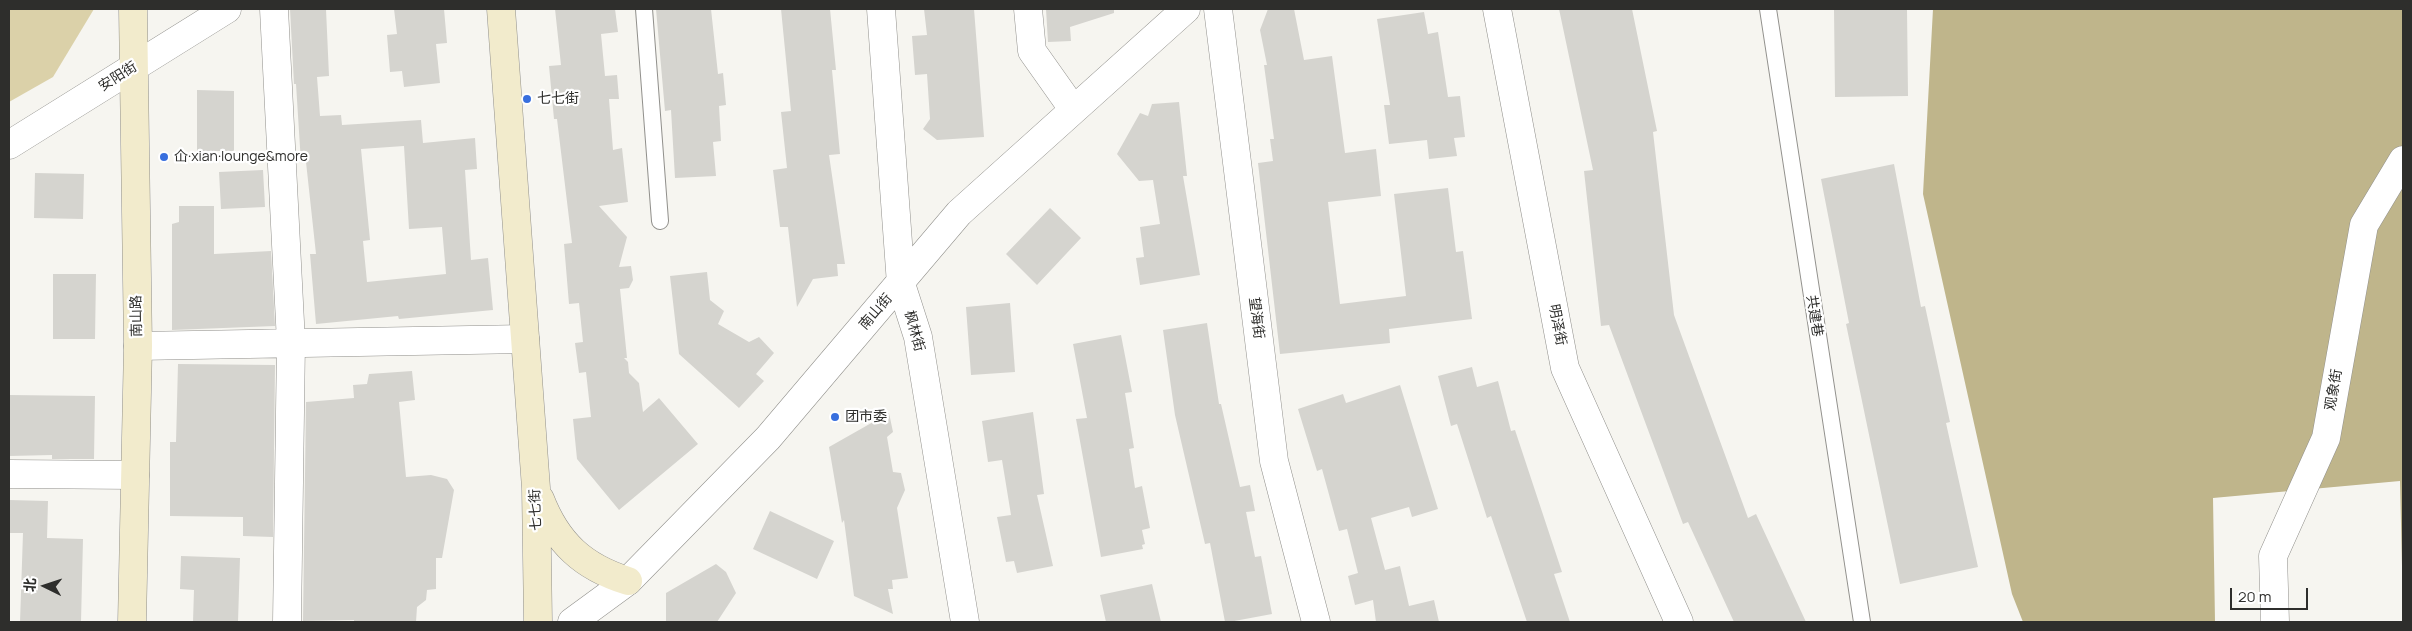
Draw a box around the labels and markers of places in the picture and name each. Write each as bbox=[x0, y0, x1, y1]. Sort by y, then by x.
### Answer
place label: 七七街 bbox=[537, 91, 579, 107]
marker: 七七街 bbox=[521, 93, 533, 105]
place label: 仚·xian·lounge&more bbox=[174, 149, 308, 165]
marker: 仚·xian·lounge&more bbox=[158, 151, 170, 163]
place label: 团市委 bbox=[845, 409, 887, 425]
marker: 团市委 bbox=[829, 411, 841, 423]

